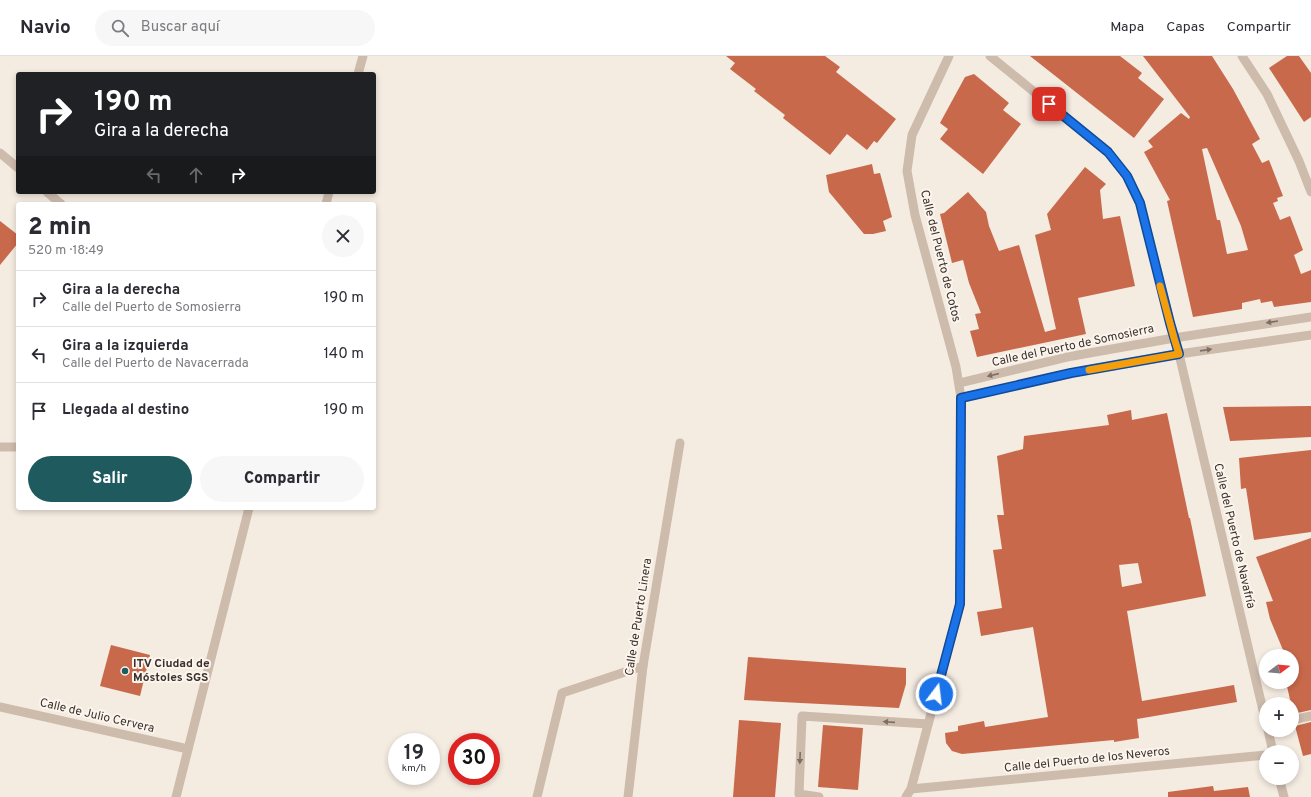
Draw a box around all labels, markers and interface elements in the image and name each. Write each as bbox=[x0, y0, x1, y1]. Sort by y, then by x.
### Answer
search box bbox=[95, 10, 375, 46]
text: Navio bbox=[20, 16, 71, 40]
icon: search bbox=[109, 17, 131, 39]
text: Buscar aquí bbox=[141, 18, 220, 37]
text: Mapa bbox=[1110, 19, 1144, 36]
text: Capas bbox=[1166, 19, 1205, 36]
text: Compartir bbox=[1227, 19, 1291, 36]
text: 190 m bbox=[94, 85, 172, 121]
pin bbox=[1032, 87, 1066, 121]
icon: right bbox=[28, 88, 80, 140]
icon: arrive bbox=[1038, 93, 1060, 115]
text: Gira a la derecha bbox=[94, 120, 229, 143]
icon: left bbox=[143, 164, 165, 186]
icon: ahead bbox=[185, 164, 207, 186]
icon: right bbox=[227, 164, 249, 186]
street label: Calle del Puerto de Cotos bbox=[916, 188, 964, 324]
text: 2 min bbox=[28, 213, 92, 243]
button: close bbox=[322, 215, 364, 257]
text: 520 m · 18:49 bbox=[28, 243, 104, 259]
text: Gira a la derecha bbox=[62, 281, 180, 300]
icon: right bbox=[28, 288, 50, 310]
text: 190 m bbox=[324, 289, 364, 308]
text: Calle del Puerto de Somosierra bbox=[62, 300, 241, 316]
one-way arrow bbox=[1266, 320, 1279, 326]
street label: Calle del Puerto de Somosierra bbox=[990, 321, 1156, 371]
text: Gira a la izquierda bbox=[62, 337, 189, 356]
icon: left bbox=[28, 344, 50, 366]
text: 140 m bbox=[324, 345, 364, 364]
one-way arrow bbox=[1199, 347, 1212, 353]
text: Calle del Puerto de Navacerrada bbox=[62, 356, 249, 372]
one-way arrow bbox=[987, 372, 1000, 378]
icon: arrive bbox=[28, 400, 50, 422]
text: Llegada al destino bbox=[62, 401, 189, 420]
text: 190 m bbox=[324, 401, 364, 420]
button: Salir bbox=[28, 456, 192, 502]
button: Compartir bbox=[200, 456, 364, 502]
street label: Calle del Puerto de Navafría bbox=[1209, 462, 1259, 610]
street label: Calle de Puerto Linera bbox=[622, 557, 656, 677]
north arrow bbox=[1259, 649, 1299, 689]
map controls bbox=[1259, 649, 1299, 785]
place label: ITV Ciudad de Móstoles SGS bbox=[133, 656, 210, 686]
marker: ITV Ciudad de Móstoles SGS bbox=[120, 666, 130, 676]
position arrow bbox=[915, 673, 957, 715]
street label: Calle de Julio Cervera bbox=[38, 695, 156, 737]
button: + bbox=[1259, 697, 1299, 737]
one-way arrow bbox=[883, 718, 895, 725]
speed limit sign: 30 bbox=[448, 733, 500, 785]
text: 19 bbox=[404, 741, 424, 767]
street label: Calle del Puerto de los Neveros bbox=[1003, 743, 1171, 777]
button: − bbox=[1259, 745, 1299, 785]
one-way arrow bbox=[797, 752, 803, 765]
text: km/h bbox=[402, 762, 426, 775]

